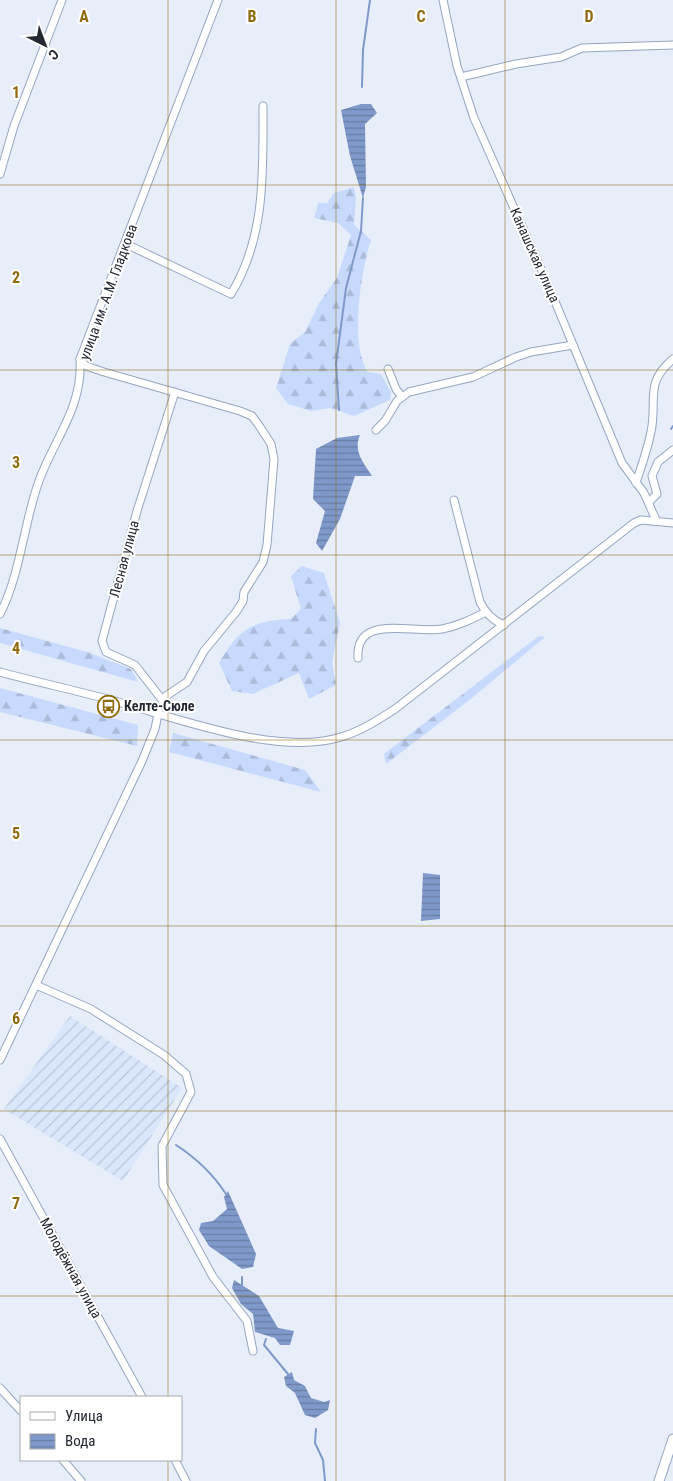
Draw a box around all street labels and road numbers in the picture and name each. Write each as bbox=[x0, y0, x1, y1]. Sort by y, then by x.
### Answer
street label: Канашская улица bbox=[507, 205, 563, 305]
street label: улица им. А.М. Гладкова bbox=[76, 222, 140, 362]
street label: Лесная улица bbox=[106, 519, 142, 599]
street label: Молодёжная улица bbox=[37, 1215, 105, 1321]

